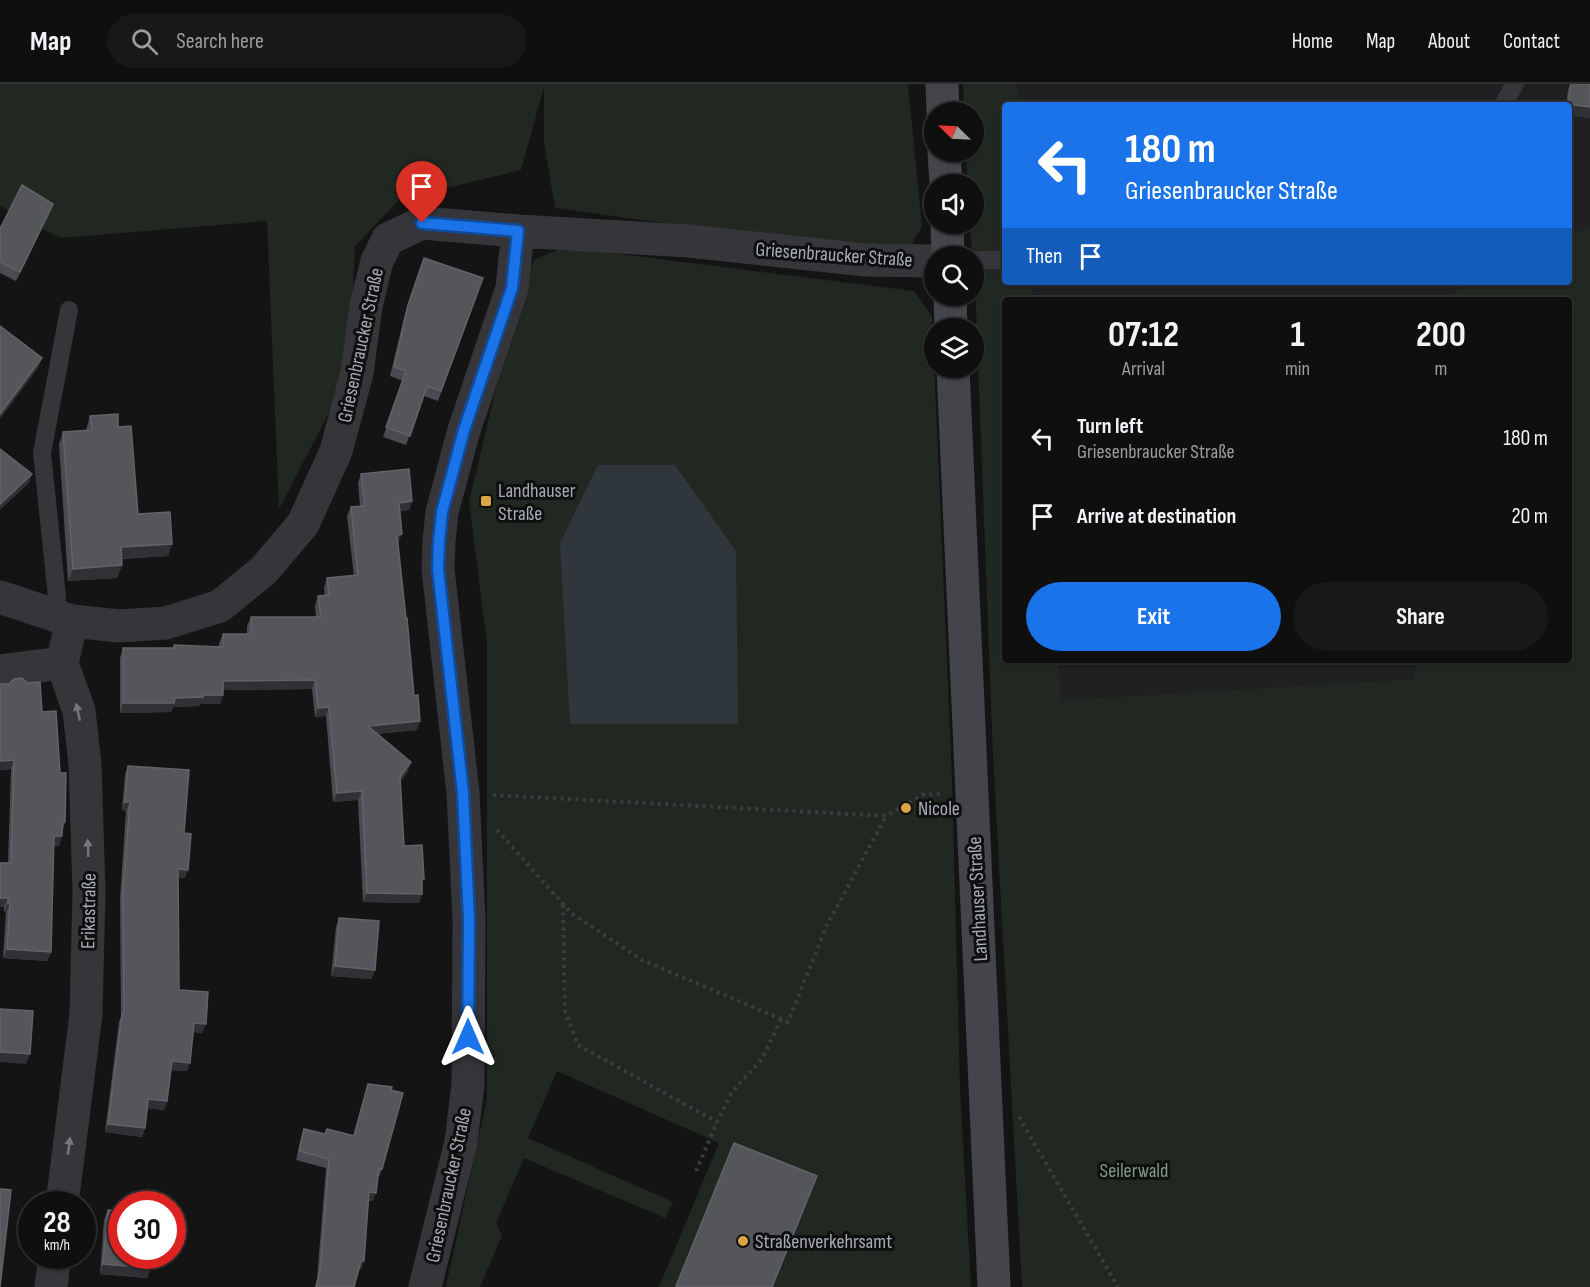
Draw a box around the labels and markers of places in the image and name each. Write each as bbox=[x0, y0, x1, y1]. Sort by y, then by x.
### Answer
pin bbox=[396, 161, 447, 223]
place label: Landhauser Straße bbox=[498, 479, 576, 526]
marker: Landhauser Straße bbox=[479, 494, 493, 508]
place label: Nicole bbox=[918, 797, 960, 821]
marker: Nicole bbox=[899, 801, 913, 815]
place label: Straßenverkehrsamt bbox=[755, 1230, 892, 1254]
marker: Straßenverkehrsamt bbox=[736, 1234, 750, 1248]

